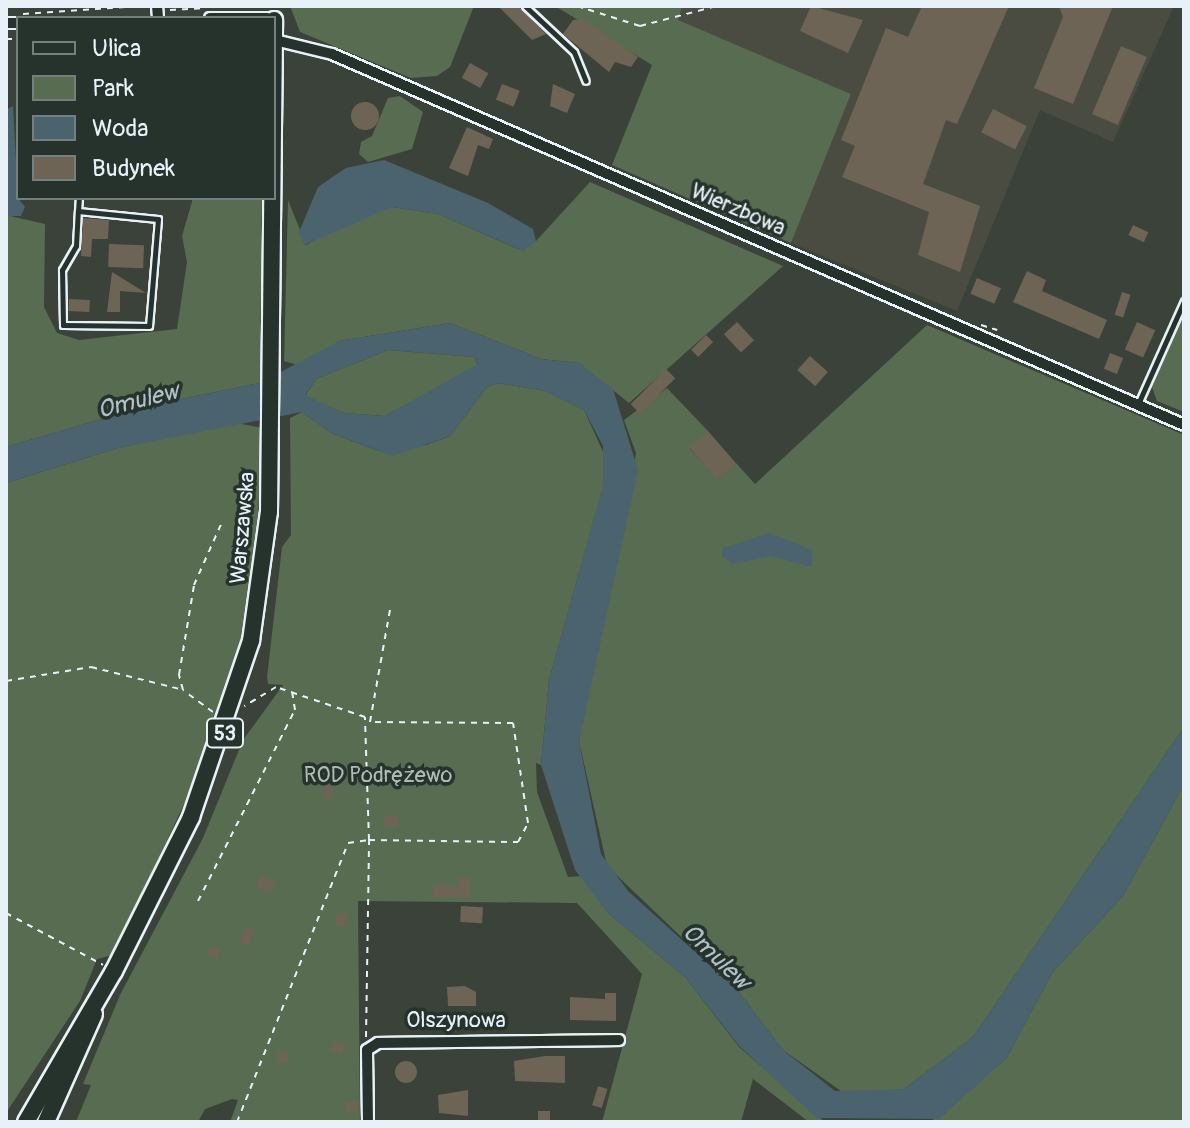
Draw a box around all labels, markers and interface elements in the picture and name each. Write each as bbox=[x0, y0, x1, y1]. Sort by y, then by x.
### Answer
legend bbox=[16, 16, 276, 200]
text: Ulica bbox=[92, 34, 141, 63]
text: Park bbox=[92, 74, 134, 103]
text: Woda bbox=[92, 114, 148, 143]
text: Budynek bbox=[92, 154, 175, 183]
street label: Wierzbowa bbox=[687, 178, 789, 242]
water label: Omulew bbox=[95, 377, 181, 425]
street label: Warszawska bbox=[225, 471, 261, 585]
road number: 53 bbox=[205, 717, 245, 749]
park label: ROD Podrężewo bbox=[304, 763, 452, 789]
water label: Omulew bbox=[676, 918, 756, 996]
street label: Olszynowa bbox=[406, 1008, 506, 1034]

